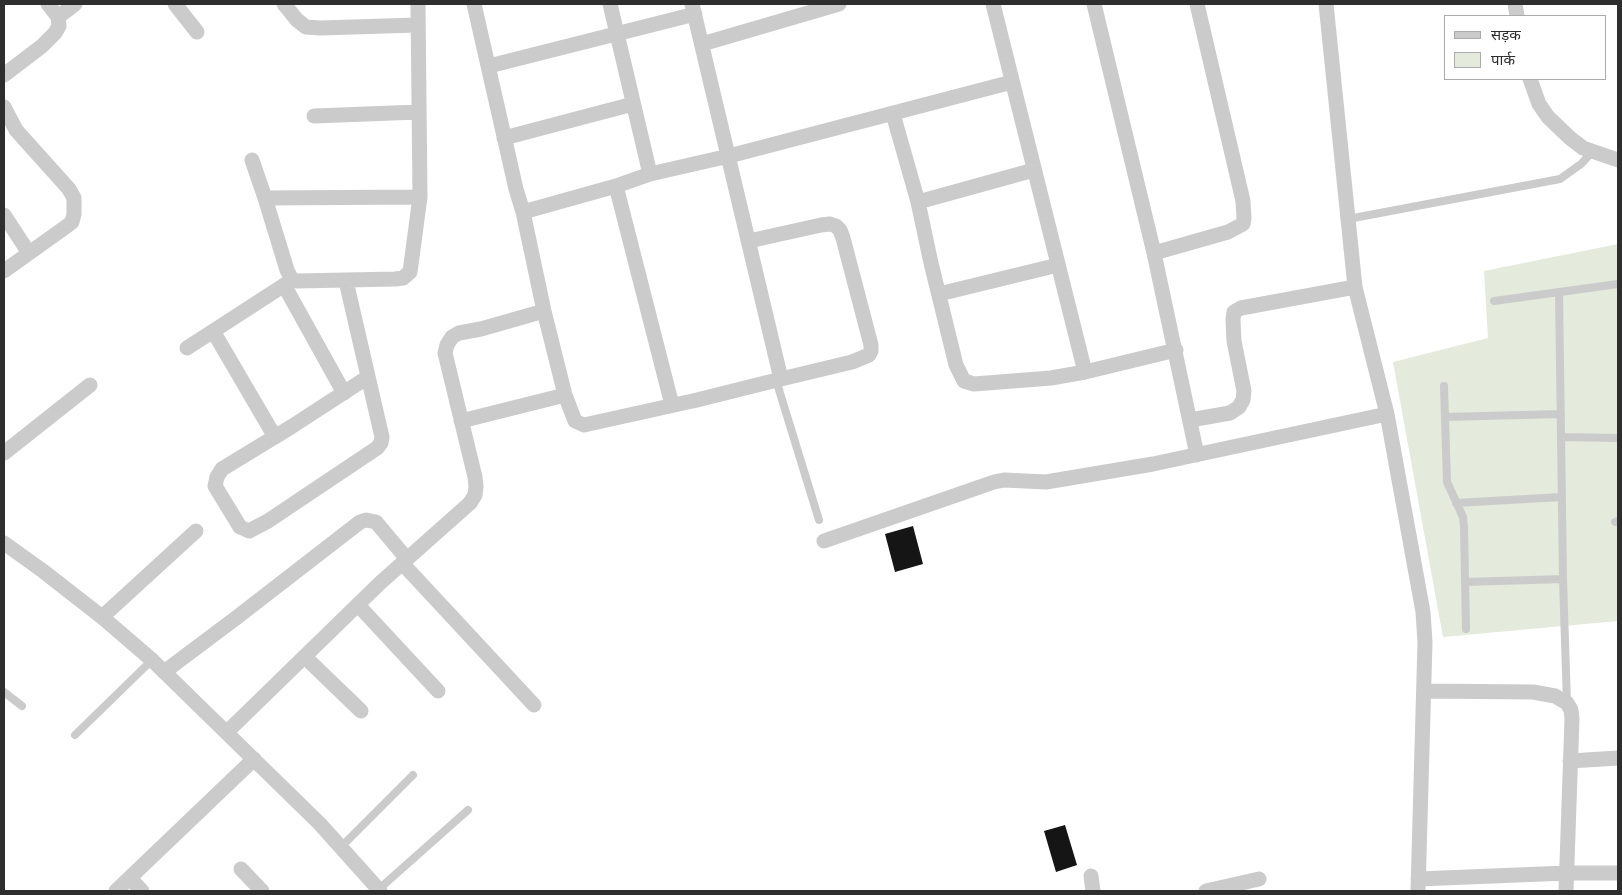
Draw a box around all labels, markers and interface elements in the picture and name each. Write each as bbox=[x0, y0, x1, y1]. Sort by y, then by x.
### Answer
legend bbox=[1444, 15, 1607, 80]
text: सड़क bbox=[1491, 24, 1521, 46]
text: पार्क bbox=[1491, 49, 1515, 71]

